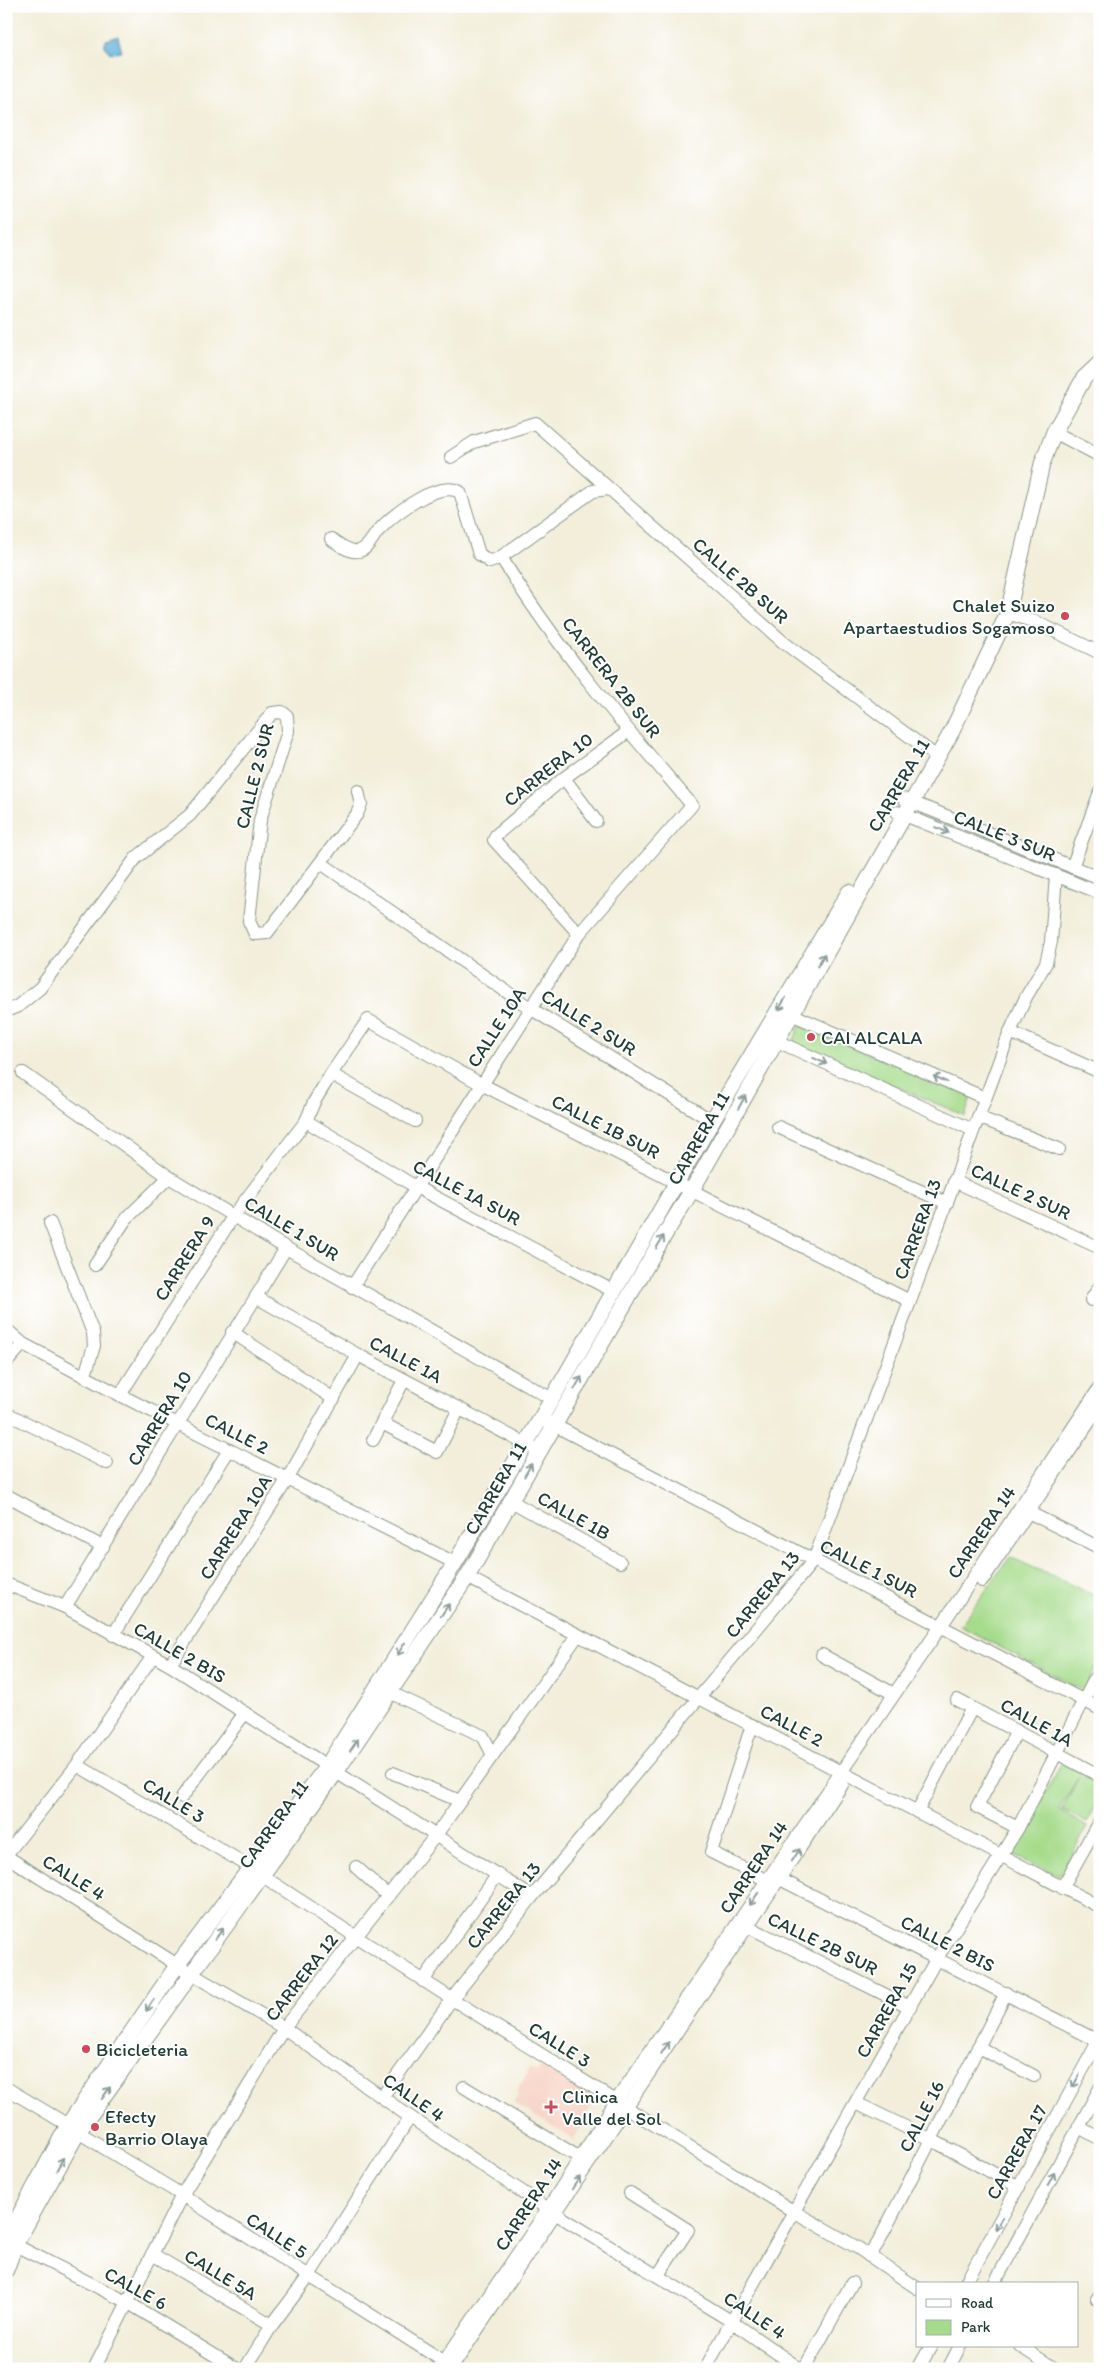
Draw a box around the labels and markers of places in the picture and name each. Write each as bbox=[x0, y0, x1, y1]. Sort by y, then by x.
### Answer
place label: Chalet Suizo Apartaestudios Sogamoso bbox=[843, 594, 1055, 639]
marker: Chalet Suizo Apartaestudios Sogamoso bbox=[1059, 610, 1071, 622]
place label: CAI ALCALA bbox=[821, 1026, 922, 1049]
marker: CAI ALCALA bbox=[805, 1031, 817, 1043]
place label: Bicicleteria bbox=[96, 2038, 188, 2061]
marker: Bicicleteria bbox=[80, 2043, 92, 2055]
place label: Clinica Valle del Sol bbox=[562, 2085, 662, 2130]
marker: Clinica Valle del Sol bbox=[544, 2100, 558, 2114]
place label: Efecty Barrio Olaya bbox=[105, 2105, 208, 2150]
marker: Efecty Barrio Olaya bbox=[89, 2121, 101, 2133]

